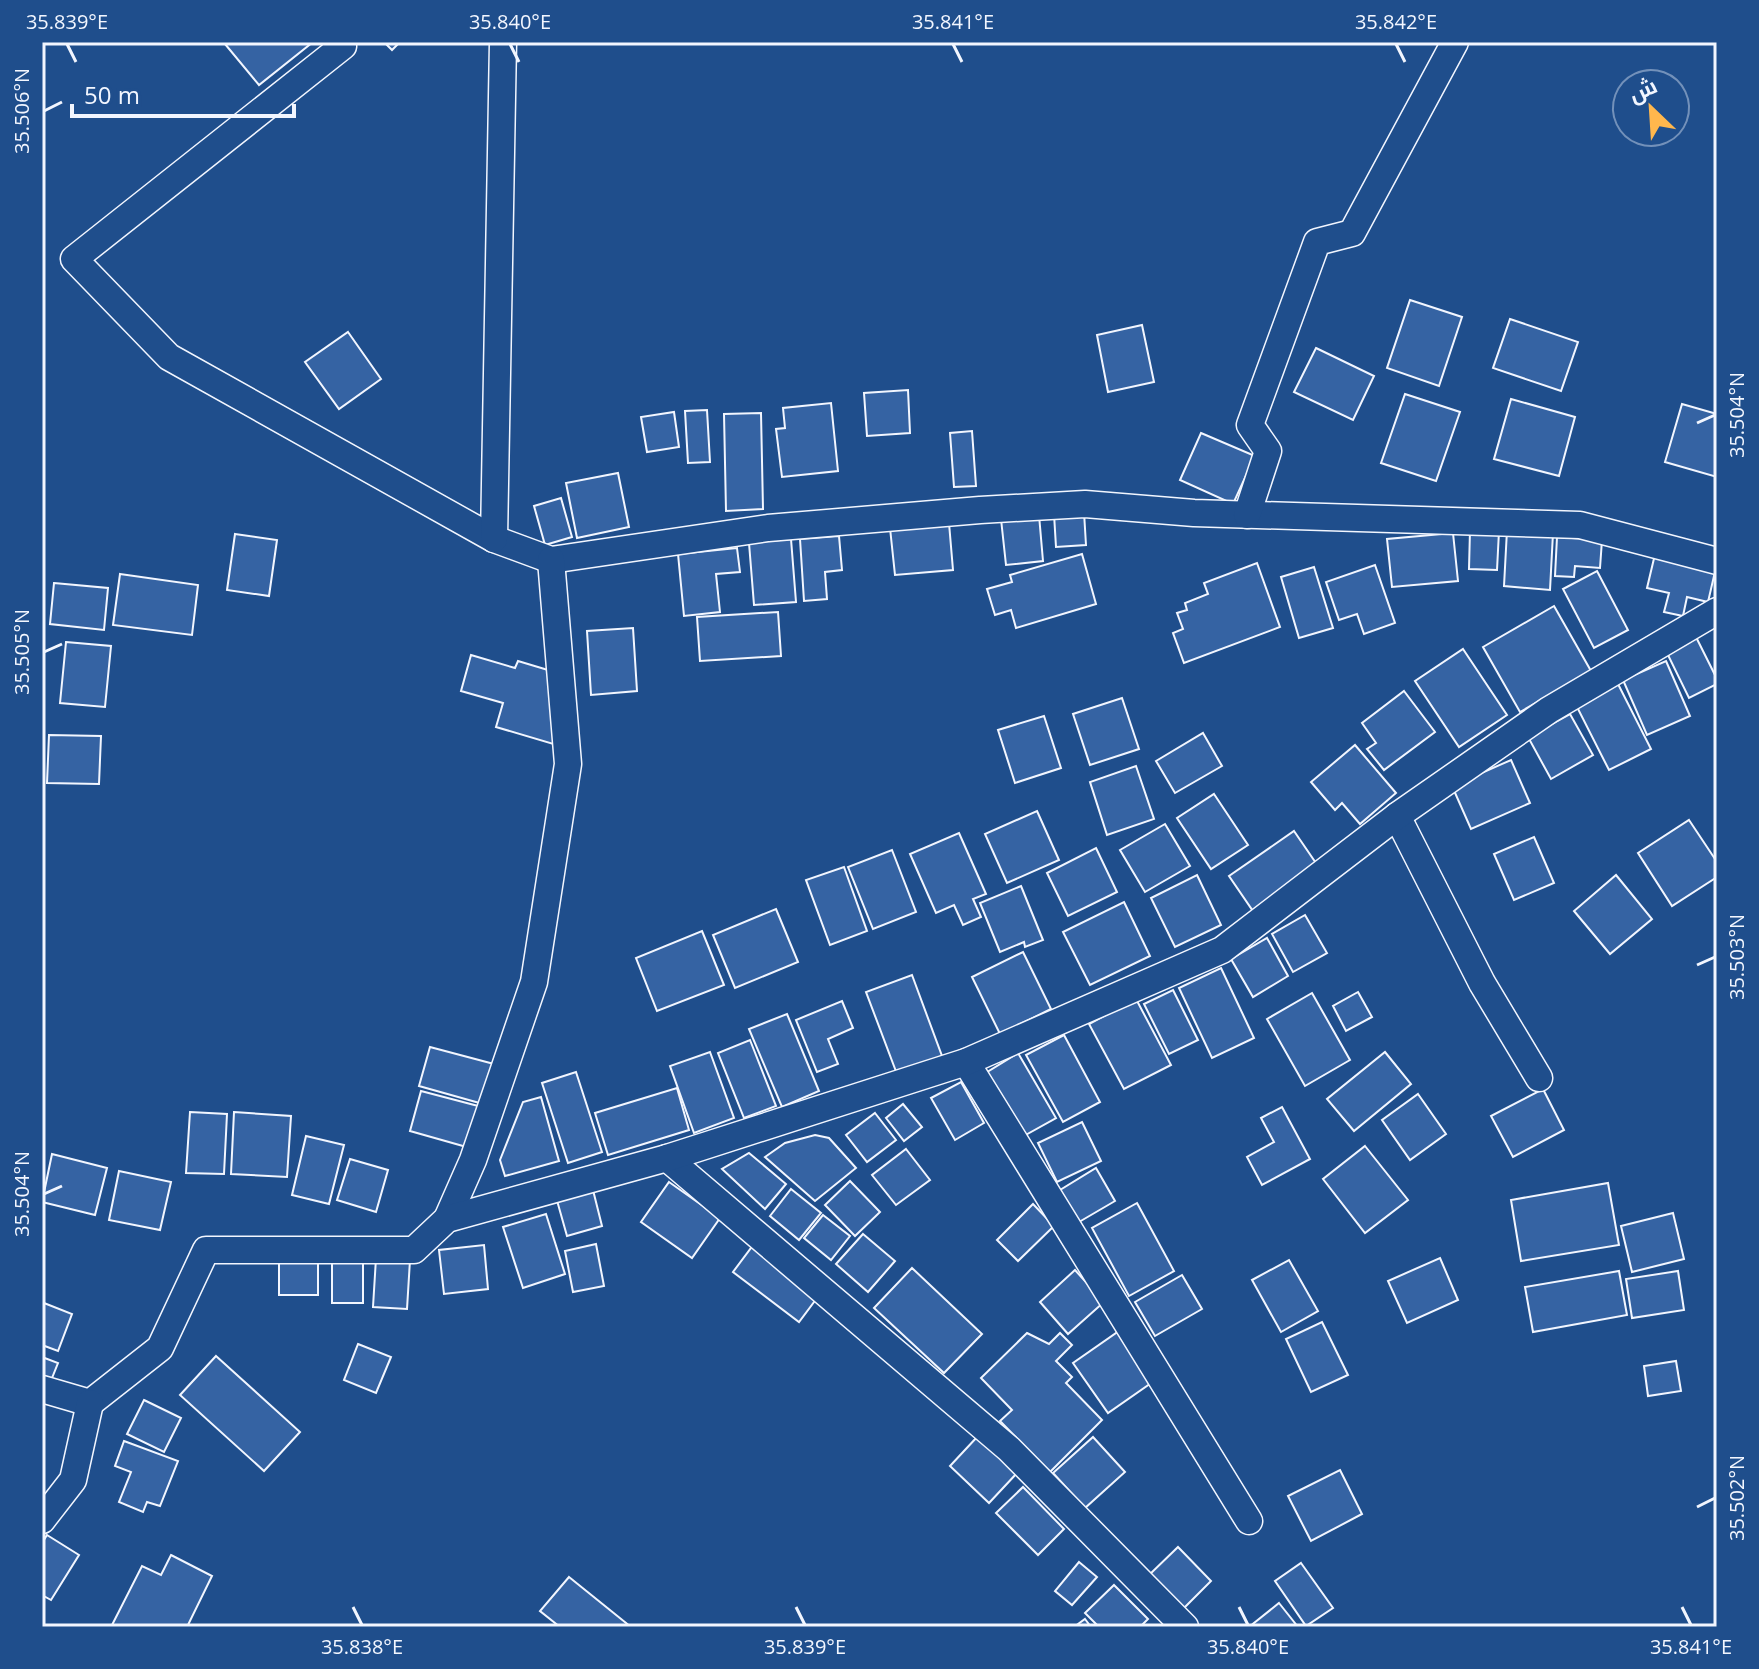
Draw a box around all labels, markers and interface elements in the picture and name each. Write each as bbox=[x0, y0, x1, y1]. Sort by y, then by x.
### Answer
text: 35.839°E bbox=[26, 8, 108, 35]
text: 35.840°E bbox=[469, 8, 551, 35]
text: 35.841°E bbox=[912, 8, 994, 35]
text: 35.842°E bbox=[1355, 8, 1437, 35]
text: 35.506°N bbox=[8, 68, 35, 154]
scale bar bbox=[72, 68, 294, 118]
north arrow bbox=[1611, 68, 1691, 148]
text: ش bbox=[1623, 69, 1661, 109]
text: 50 m bbox=[84, 78, 140, 111]
text: 35.504°N bbox=[1723, 372, 1750, 458]
text: 35.505°N bbox=[8, 609, 35, 695]
text: 35.503°N bbox=[1723, 914, 1750, 1000]
text: 35.504°N bbox=[8, 1151, 35, 1237]
text: 35.502°N bbox=[1723, 1455, 1750, 1541]
text: 35.838°E bbox=[321, 1633, 403, 1660]
text: 35.839°E bbox=[764, 1633, 846, 1660]
text: 35.840°E bbox=[1207, 1633, 1289, 1660]
text: 35.841°E bbox=[1650, 1633, 1732, 1660]

